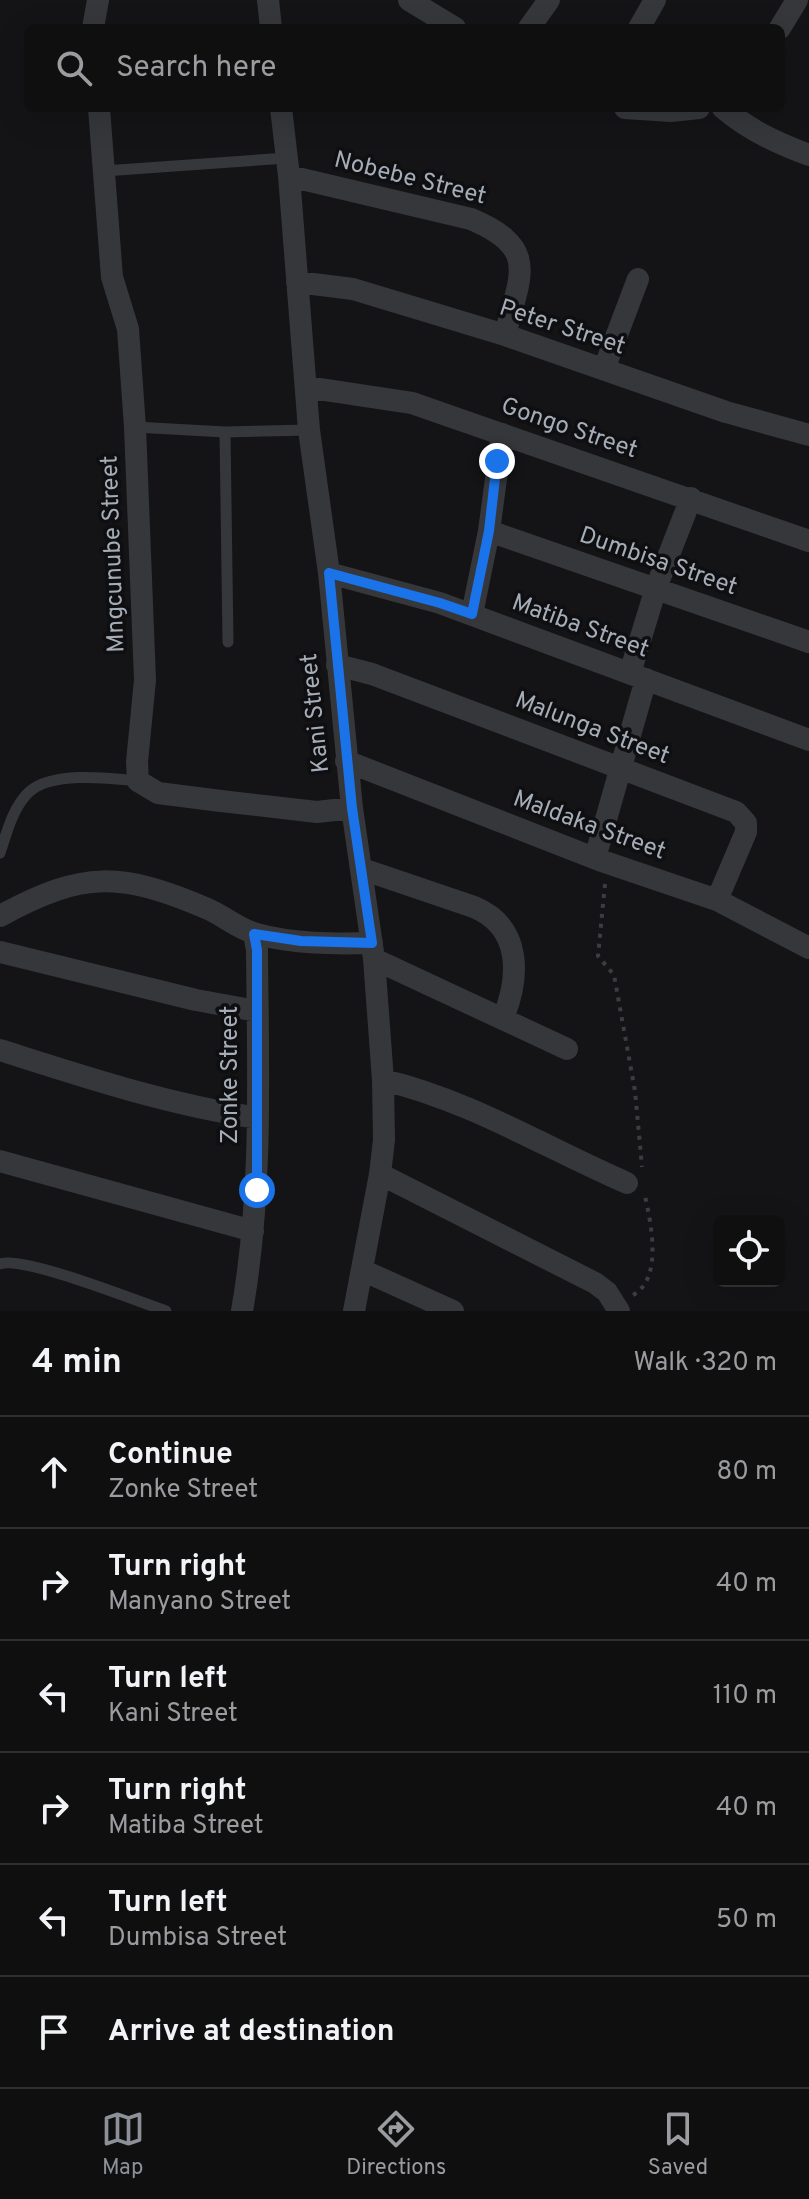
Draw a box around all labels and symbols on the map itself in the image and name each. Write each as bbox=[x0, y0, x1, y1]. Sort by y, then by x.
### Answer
street label: Nobebe Street bbox=[331, 146, 489, 212]
street label: Peter Street bbox=[495, 294, 629, 362]
street label: Gongo Street bbox=[497, 392, 641, 466]
route end bbox=[479, 443, 515, 479]
street label: Mngcunube Street bbox=[96, 455, 132, 653]
street label: Dumbisa Street bbox=[575, 521, 741, 603]
street label: Matiba Street bbox=[507, 588, 653, 666]
street label: Kani Street bbox=[295, 652, 337, 774]
street label: Malunga Street bbox=[511, 686, 673, 772]
street label: Maldaka Street bbox=[509, 785, 669, 867]
street label: Zonke Street bbox=[216, 1006, 246, 1144]
route start bbox=[239, 1172, 275, 1208]

